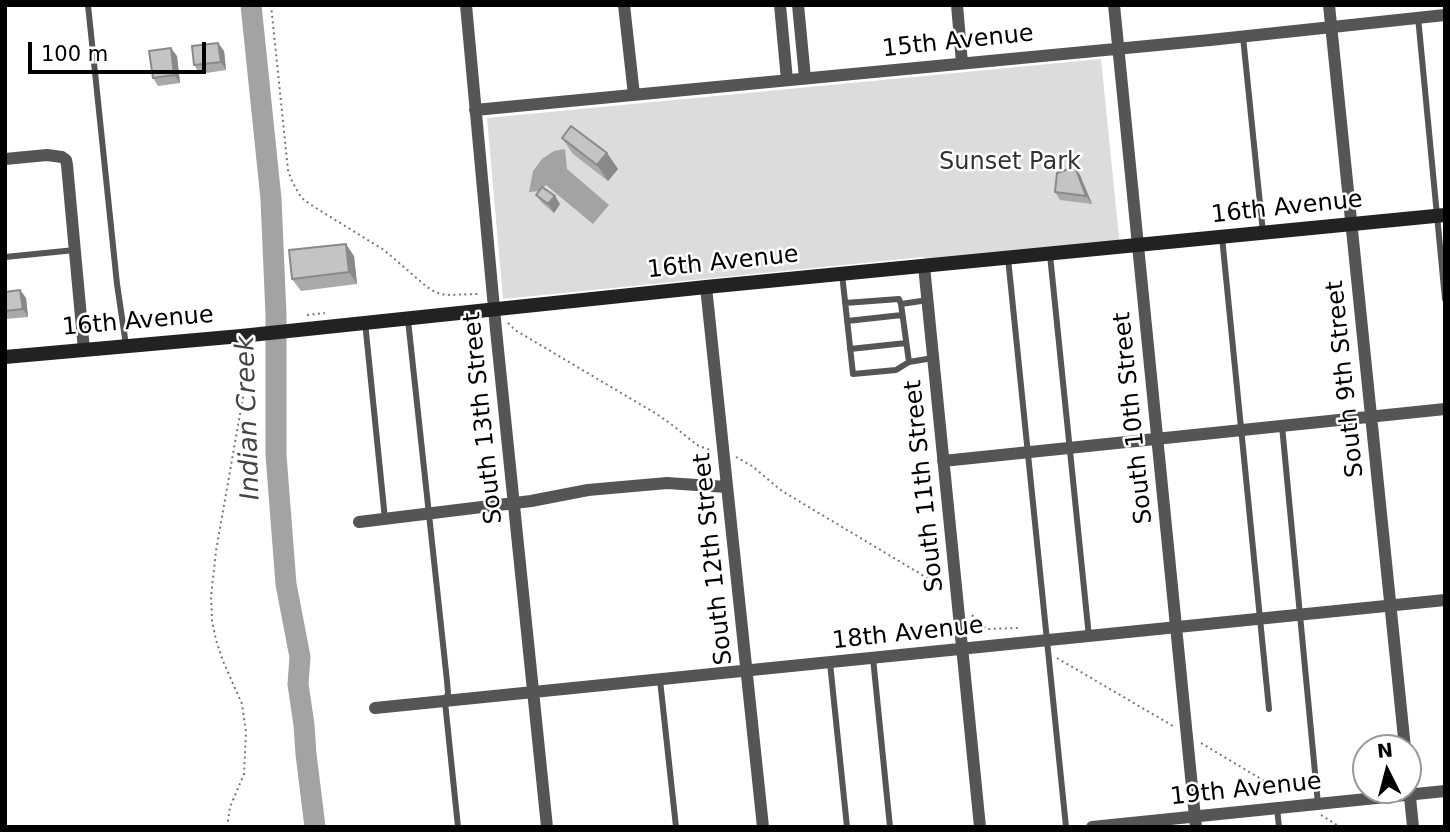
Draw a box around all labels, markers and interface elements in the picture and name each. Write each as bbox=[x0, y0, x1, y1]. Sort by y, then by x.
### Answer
street label: 15th Avenue bbox=[881, 20, 1035, 64]
scale bar bbox=[32, 28, 210, 72]
text: 100 m bbox=[41, 42, 108, 66]
park label: Sunset Park bbox=[939, 149, 1081, 177]
street label: 16th Avenue bbox=[1210, 186, 1364, 230]
street label: 16th Avenue bbox=[646, 241, 800, 285]
street label: South 9th Street bbox=[1321, 279, 1371, 479]
street label: 16th Avenue bbox=[61, 301, 215, 343]
street label: South 13th Street bbox=[459, 311, 509, 525]
street label: South 10th Street bbox=[1109, 311, 1159, 525]
water label: Indian Creek bbox=[231, 335, 267, 501]
street label: South 11th Street bbox=[900, 379, 950, 593]
street label: South 12th Street bbox=[689, 452, 739, 666]
street label: 18th Avenue bbox=[831, 612, 985, 656]
north arrow bbox=[1352, 734, 1422, 804]
text: N bbox=[1376, 738, 1394, 762]
street label: 19th Avenue bbox=[1169, 768, 1323, 812]

